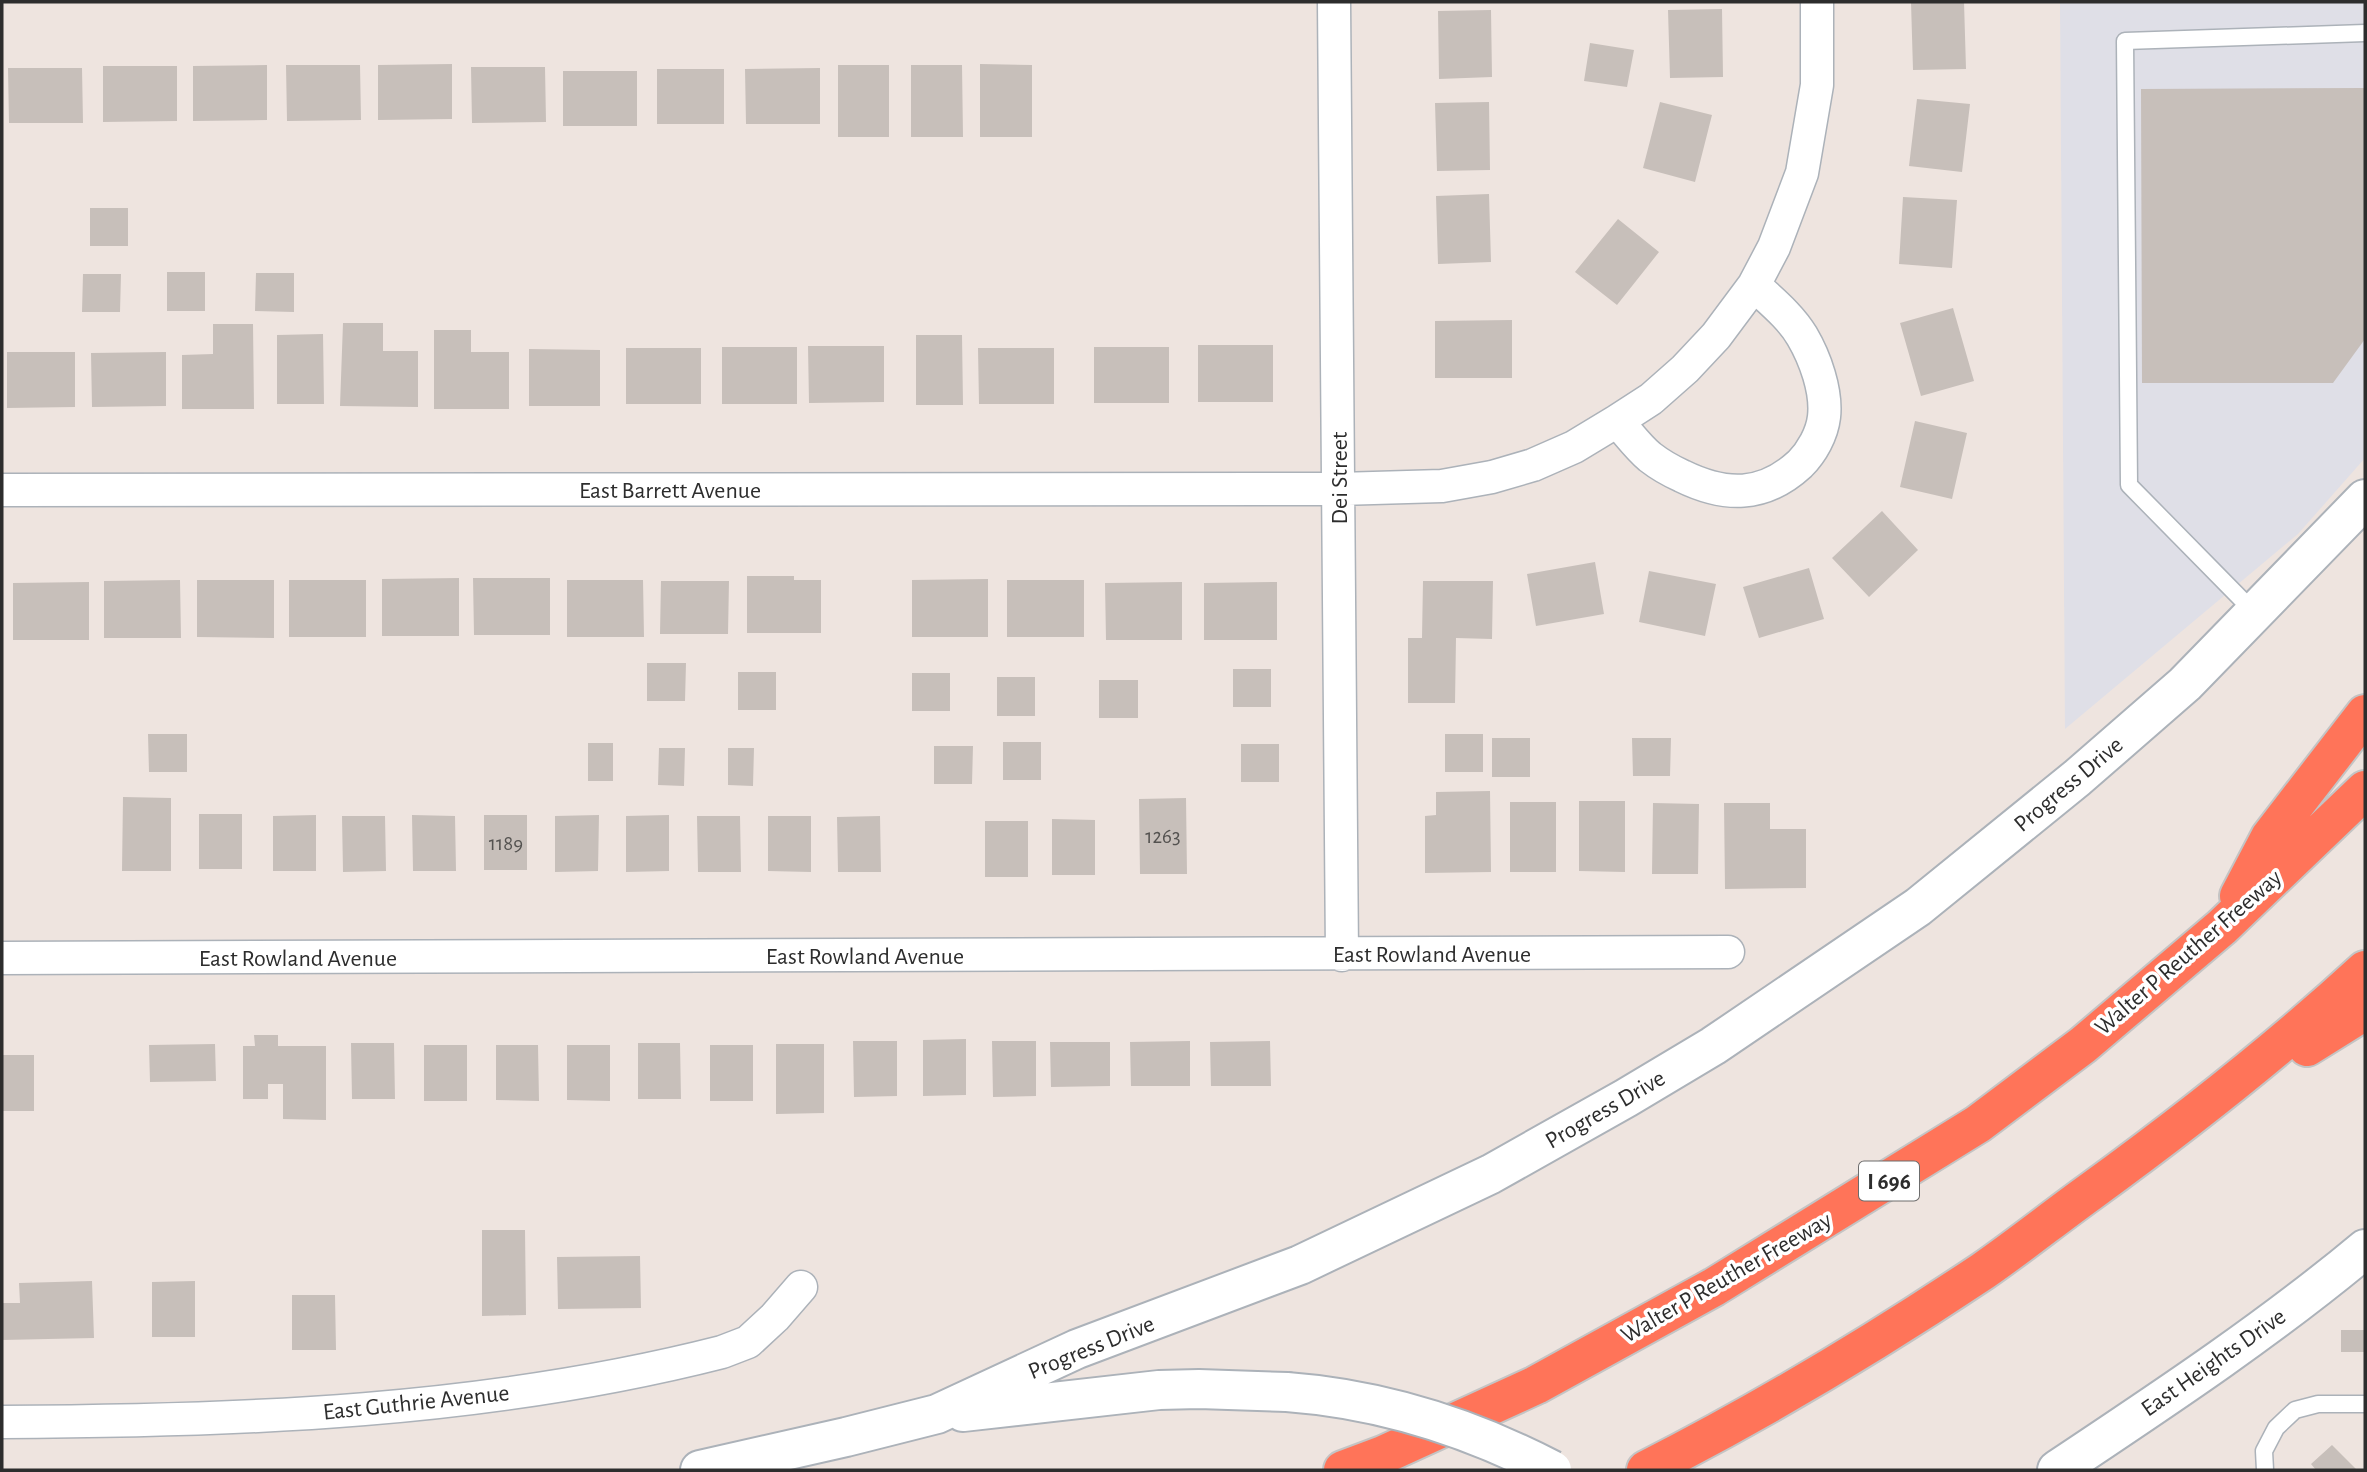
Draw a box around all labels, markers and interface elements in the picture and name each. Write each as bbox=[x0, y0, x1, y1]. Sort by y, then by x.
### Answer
street label: Dei Street bbox=[1328, 431, 1352, 524]
street label: East Barrett Avenue bbox=[579, 479, 761, 503]
street label: Progress Drive bbox=[2010, 733, 2128, 837]
house number: 1263 bbox=[1145, 826, 1181, 847]
house number: 1189 bbox=[489, 833, 523, 854]
street label: Walter P Reuther Freeway bbox=[2091, 865, 2287, 1040]
street label: East Rowland Avenue bbox=[1333, 943, 1531, 967]
street label: East Rowland Avenue bbox=[766, 945, 964, 969]
street label: East Rowland Avenue bbox=[199, 947, 397, 971]
street label: Progress Drive bbox=[1542, 1066, 1669, 1154]
road number: I 696 bbox=[1859, 1162, 1919, 1200]
street label: Walter P Reuther Freeway bbox=[1617, 1208, 1836, 1348]
street label: East Heights Drive bbox=[2137, 1304, 2290, 1421]
street label: Progress Drive bbox=[1025, 1312, 1158, 1384]
street label: East Guthrie Avenue bbox=[322, 1381, 510, 1425]

